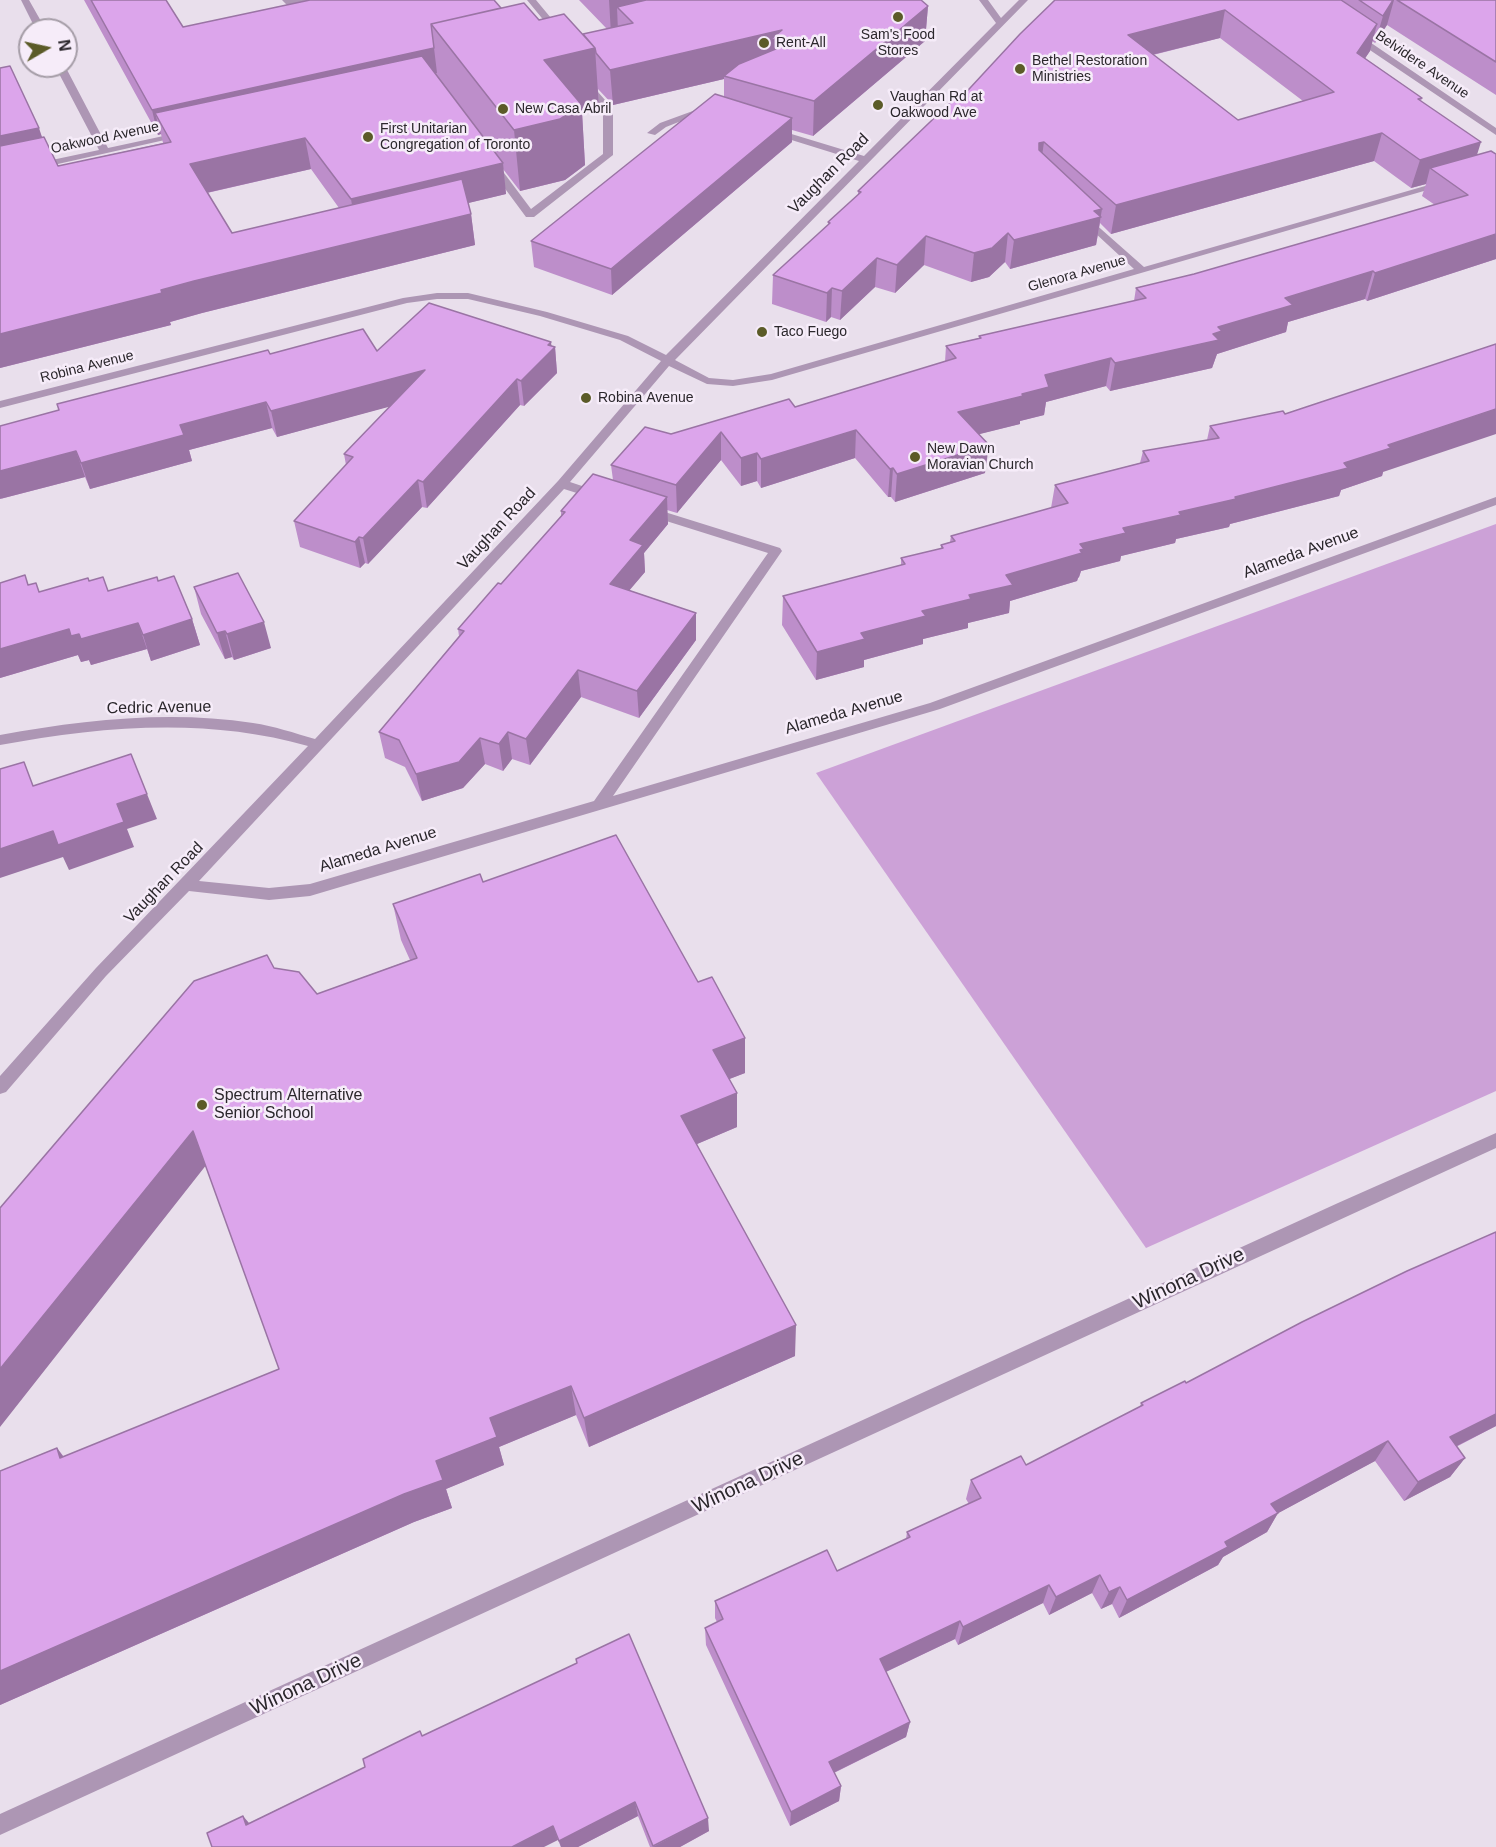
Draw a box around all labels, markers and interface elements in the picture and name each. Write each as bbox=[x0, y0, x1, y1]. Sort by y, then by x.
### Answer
marker: Sam's Food Stores bbox=[891, 10, 905, 24]
north arrow bbox=[18, 18, 78, 78]
place label: Sam's Food Stores bbox=[861, 27, 935, 60]
street label: Belvidere Avenue bbox=[1372, 27, 1472, 103]
place label: Rent-All bbox=[776, 35, 826, 51]
marker: Rent-All bbox=[757, 36, 771, 50]
text: N bbox=[55, 38, 74, 52]
place label: Bethel Restoration Ministries bbox=[1032, 53, 1147, 86]
marker: Bethel Restoration Ministries bbox=[1013, 62, 1027, 76]
place label: Vaughan Rd at Oakwood Ave bbox=[890, 89, 982, 122]
marker: Vaughan Rd at Oakwood Ave bbox=[871, 98, 885, 112]
place label: New Casa Abril bbox=[515, 101, 611, 117]
marker: New Casa Abril bbox=[496, 102, 510, 116]
street label: Oakwood Avenue bbox=[49, 118, 161, 158]
place label: First Unitarian Congregation of Toronto bbox=[380, 121, 530, 154]
marker: First Unitarian Congregation of Toronto bbox=[361, 130, 375, 144]
street label: Vaughan Road bbox=[785, 130, 873, 218]
street label: Glenora Avenue bbox=[1026, 252, 1128, 296]
place label: Taco Fuego bbox=[774, 324, 847, 340]
marker: Taco Fuego bbox=[755, 325, 769, 339]
street label: Robina Avenue bbox=[39, 347, 135, 387]
place label: Robina Avenue bbox=[598, 390, 693, 406]
marker: Robina Avenue bbox=[579, 391, 593, 405]
place label: New Dawn Moravian Church bbox=[927, 441, 1034, 473]
marker: New Dawn Moravian Church bbox=[908, 450, 922, 464]
street label: Vaughan Road bbox=[454, 484, 540, 574]
street label: Alameda Avenue bbox=[1241, 523, 1361, 583]
street label: Alameda Avenue bbox=[783, 687, 905, 739]
street label: Cedric Avenue bbox=[107, 697, 211, 719]
street label: Alameda Avenue bbox=[317, 823, 439, 877]
street label: Vaughan Road bbox=[120, 838, 208, 928]
place label: Spectrum Alternative Senior School bbox=[214, 1086, 363, 1124]
marker: Spectrum Alternative Senior School bbox=[195, 1098, 209, 1112]
street label: Winona Drive bbox=[1130, 1243, 1248, 1315]
street label: Winona Drive bbox=[689, 1447, 807, 1519]
street label: Winona Drive bbox=[247, 1649, 365, 1721]

